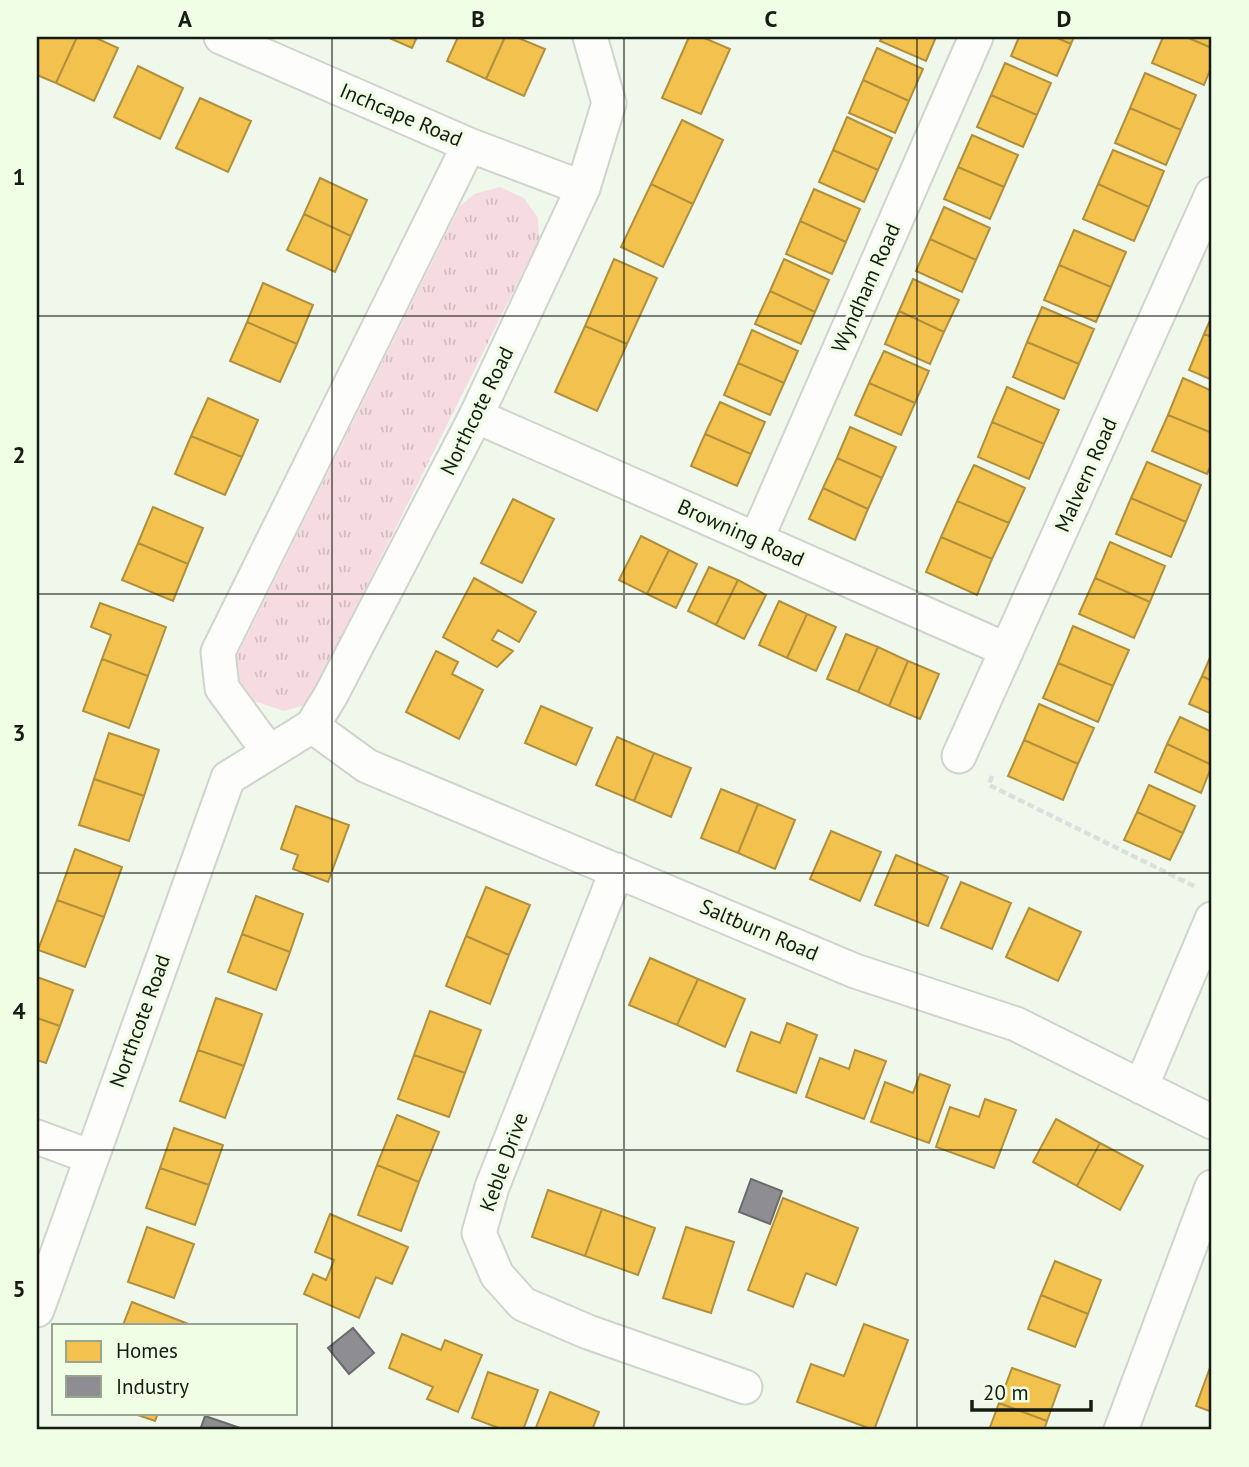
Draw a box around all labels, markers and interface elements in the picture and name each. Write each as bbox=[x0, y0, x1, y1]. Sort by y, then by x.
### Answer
text: A bbox=[178, 4, 192, 33]
text: B bbox=[471, 4, 485, 33]
text: C bbox=[765, 4, 778, 33]
text: D bbox=[1057, 4, 1071, 33]
street label: Inchcape Road bbox=[336, 77, 467, 152]
text: 1 bbox=[12, 162, 26, 191]
street label: Wyndham Road bbox=[825, 219, 906, 357]
street label: Northcote Road bbox=[434, 342, 519, 479]
street label: Malvern Road bbox=[1048, 413, 1123, 536]
text: 2 bbox=[12, 440, 26, 469]
street label: Browning Road bbox=[674, 493, 809, 572]
text: 3 bbox=[12, 718, 26, 747]
street label: Saltburn Road bbox=[696, 892, 823, 967]
street label: Northcote Road bbox=[103, 951, 176, 1091]
text: 4 bbox=[12, 996, 26, 1025]
street label: Keble Drive bbox=[473, 1109, 534, 1215]
text: 5 bbox=[12, 1274, 26, 1303]
legend bbox=[52, 1324, 298, 1414]
text: Homes bbox=[116, 1337, 178, 1364]
scale bar bbox=[972, 1369, 1092, 1413]
text: Industry bbox=[116, 1373, 189, 1400]
text: 20 m bbox=[983, 1379, 1029, 1406]

